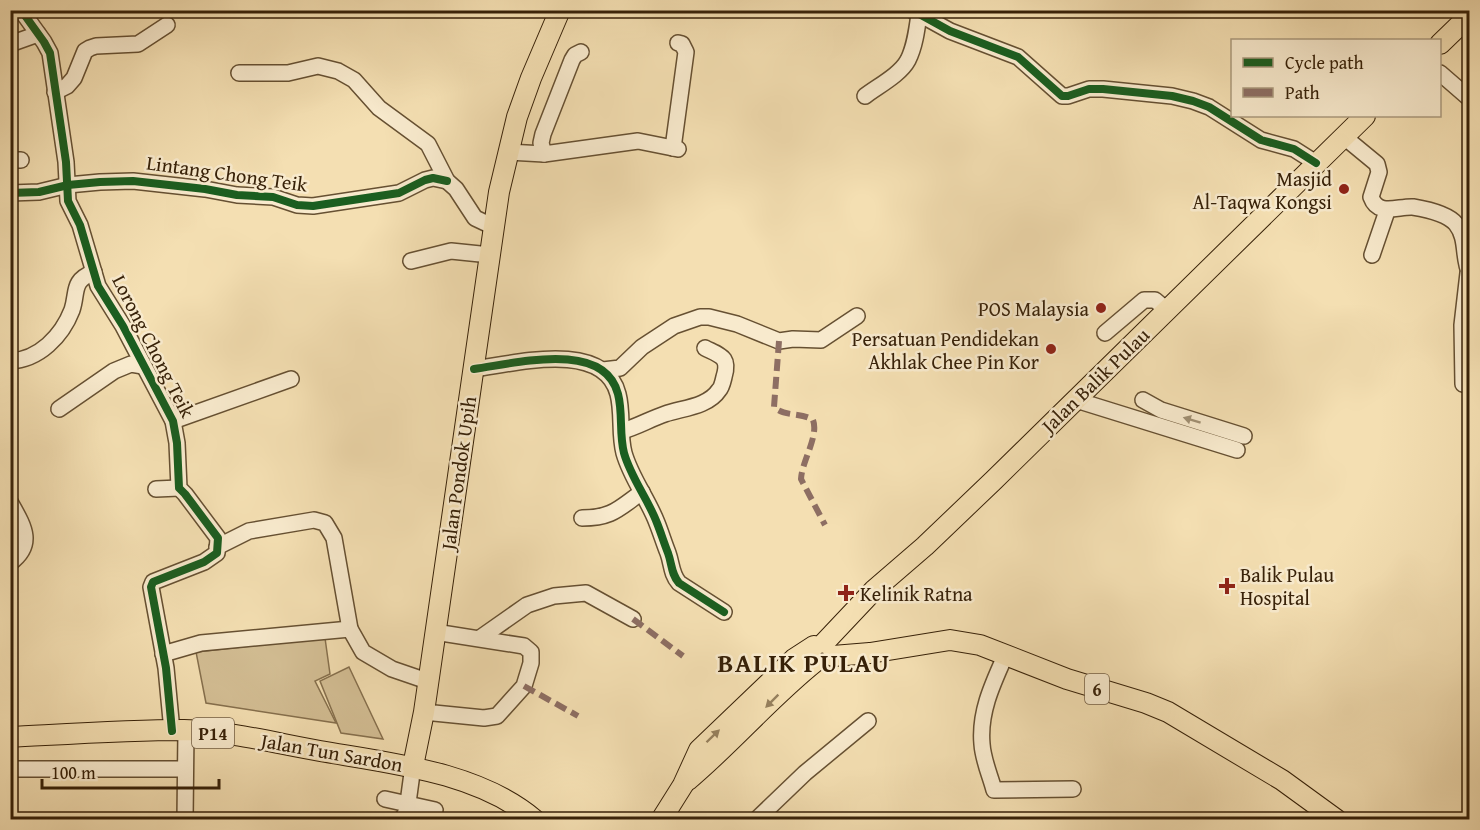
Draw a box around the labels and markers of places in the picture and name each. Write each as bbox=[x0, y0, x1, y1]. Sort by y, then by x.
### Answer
place label: Masjid Al-Taqwa Kongsi bbox=[1192, 164, 1332, 216]
marker: Masjid Al-Taqwa Kongsi bbox=[1337, 182, 1351, 196]
place label: POS Malaysia bbox=[978, 294, 1090, 323]
marker: POS Malaysia bbox=[1094, 301, 1108, 315]
place label: Persatuan Pendidekan Akhlak Chee Pin Kor bbox=[852, 324, 1039, 376]
marker: Persatuan Pendidekan Akhlak Chee Pin Kor bbox=[1044, 342, 1058, 356]
place label: Balik Pulau Hospital bbox=[1240, 560, 1334, 612]
marker: Balik Pulau Hospital bbox=[1218, 577, 1236, 595]
place label: Kelinik Ratna bbox=[860, 579, 973, 608]
marker: Kelinik Ratna bbox=[837, 584, 855, 602]

